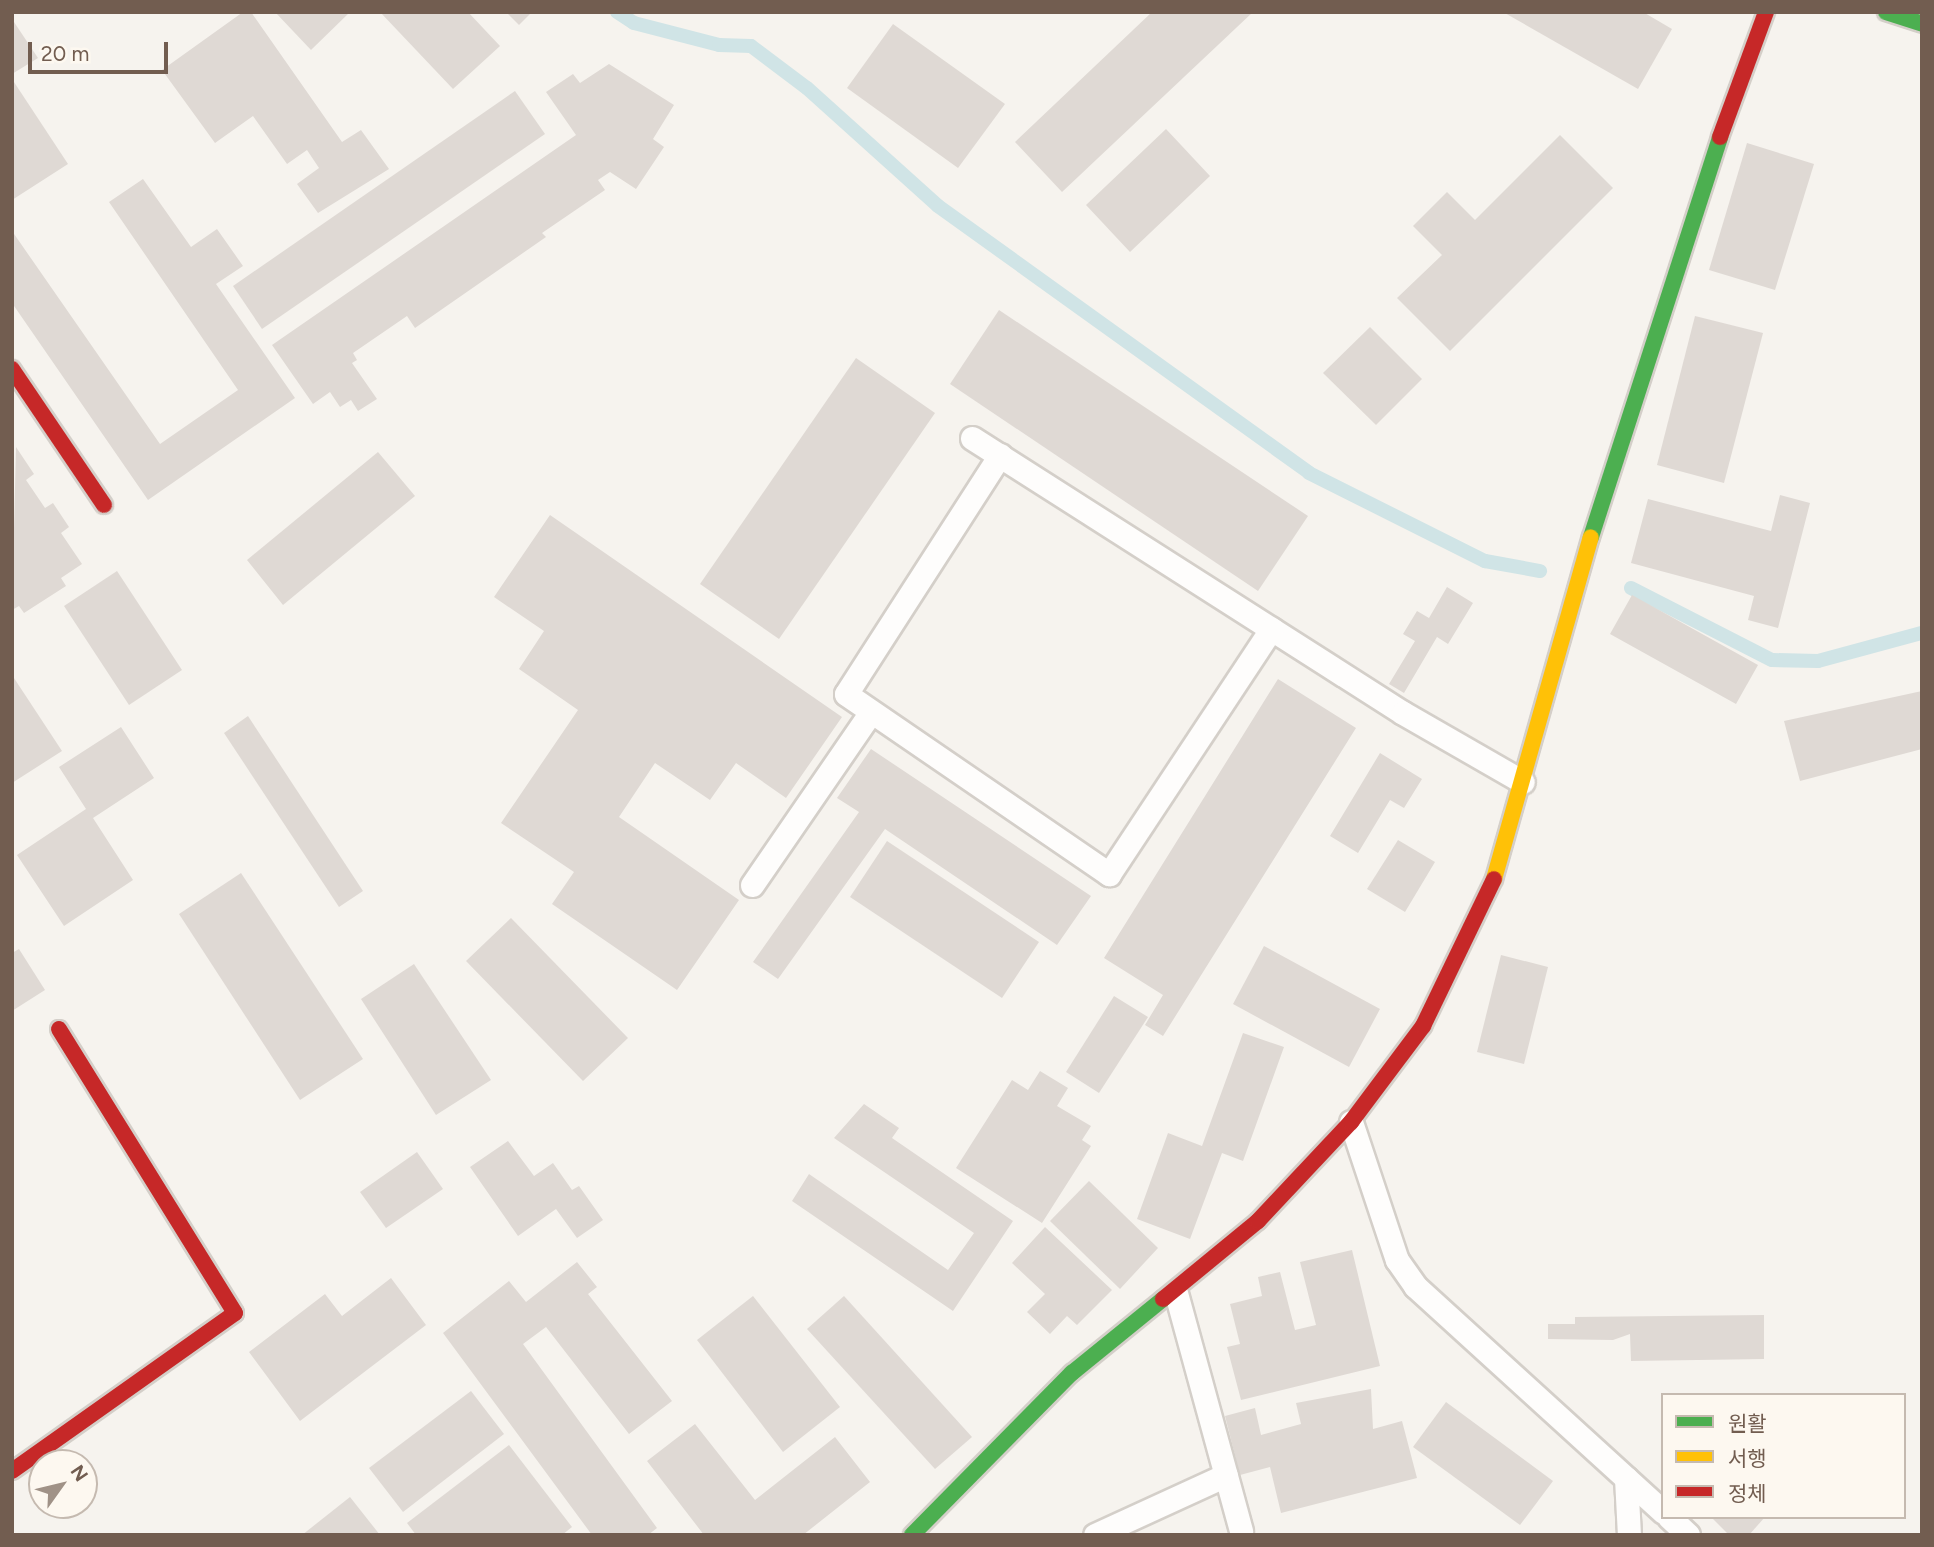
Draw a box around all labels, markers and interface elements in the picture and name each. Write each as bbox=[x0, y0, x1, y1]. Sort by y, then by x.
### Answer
scale bar bbox=[32, 28, 172, 72]
text: 20 m bbox=[41, 41, 89, 66]
legend bbox=[1661, 1393, 1906, 1519]
text: 원활 bbox=[1728, 1411, 1767, 1436]
text: 서행 bbox=[1728, 1446, 1767, 1471]
north arrow bbox=[28, 1449, 98, 1519]
text: N bbox=[66, 1461, 93, 1486]
text: 정체 bbox=[1728, 1481, 1767, 1506]

